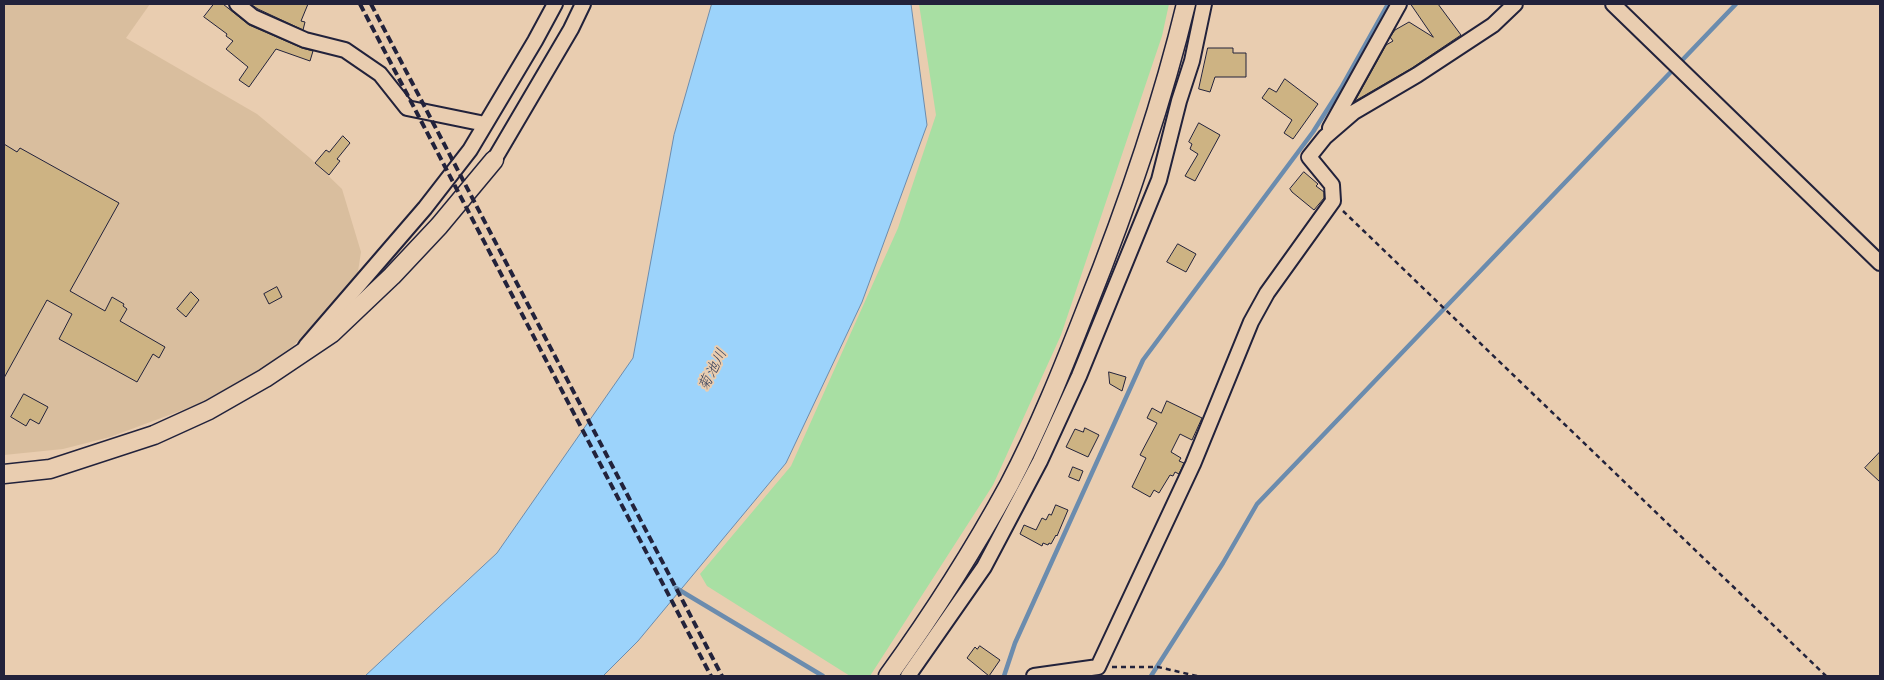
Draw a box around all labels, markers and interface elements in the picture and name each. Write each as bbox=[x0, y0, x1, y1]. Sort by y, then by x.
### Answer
water label: 菊池川 bbox=[695, 346, 731, 394]

